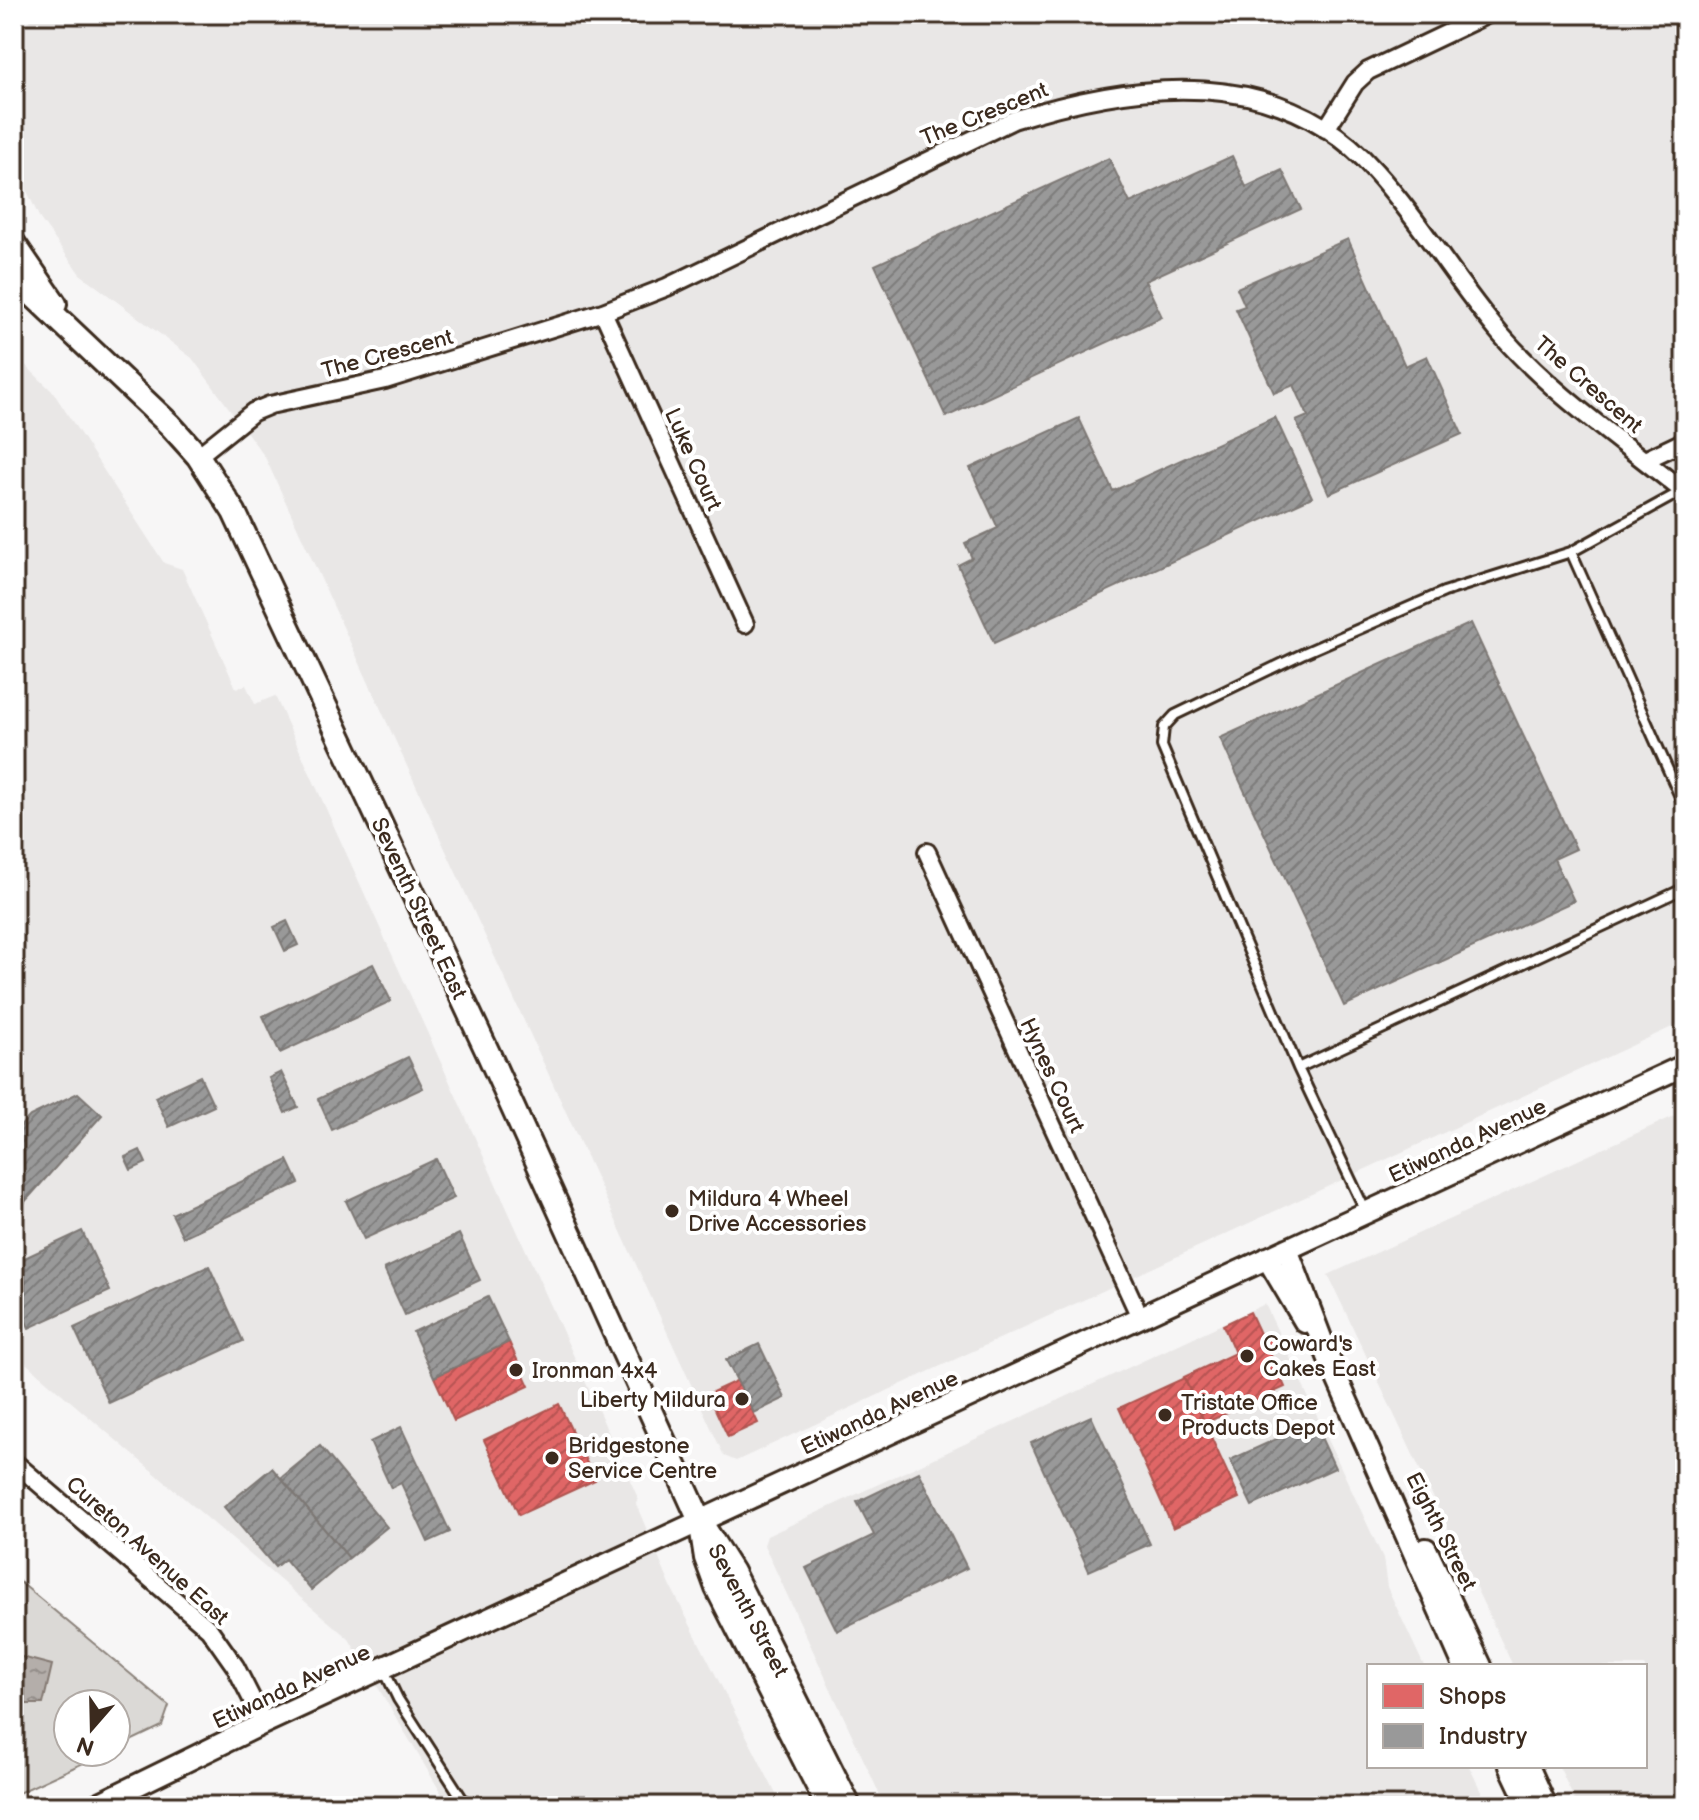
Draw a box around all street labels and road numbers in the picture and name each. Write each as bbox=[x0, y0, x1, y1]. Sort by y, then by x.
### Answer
street label: The Crescent bbox=[917, 77, 1052, 152]
street label: The Crescent bbox=[319, 324, 456, 385]
street label: The Crescent bbox=[1528, 331, 1648, 440]
street label: Luke Court bbox=[658, 404, 727, 515]
street label: Seventh Street East bbox=[365, 813, 473, 1004]
street label: Hynes Court bbox=[1013, 1014, 1090, 1137]
street label: Etiwanda Avenue bbox=[1385, 1093, 1551, 1190]
street label: Etiwanda Avenue bbox=[797, 1365, 963, 1462]
street label: Eighth Street bbox=[1399, 1468, 1482, 1596]
street label: Cureton Avenue East bbox=[60, 1471, 234, 1631]
street label: Seventh Street bbox=[701, 1540, 794, 1682]
street label: Etiwanda Avenue bbox=[209, 1639, 375, 1736]

